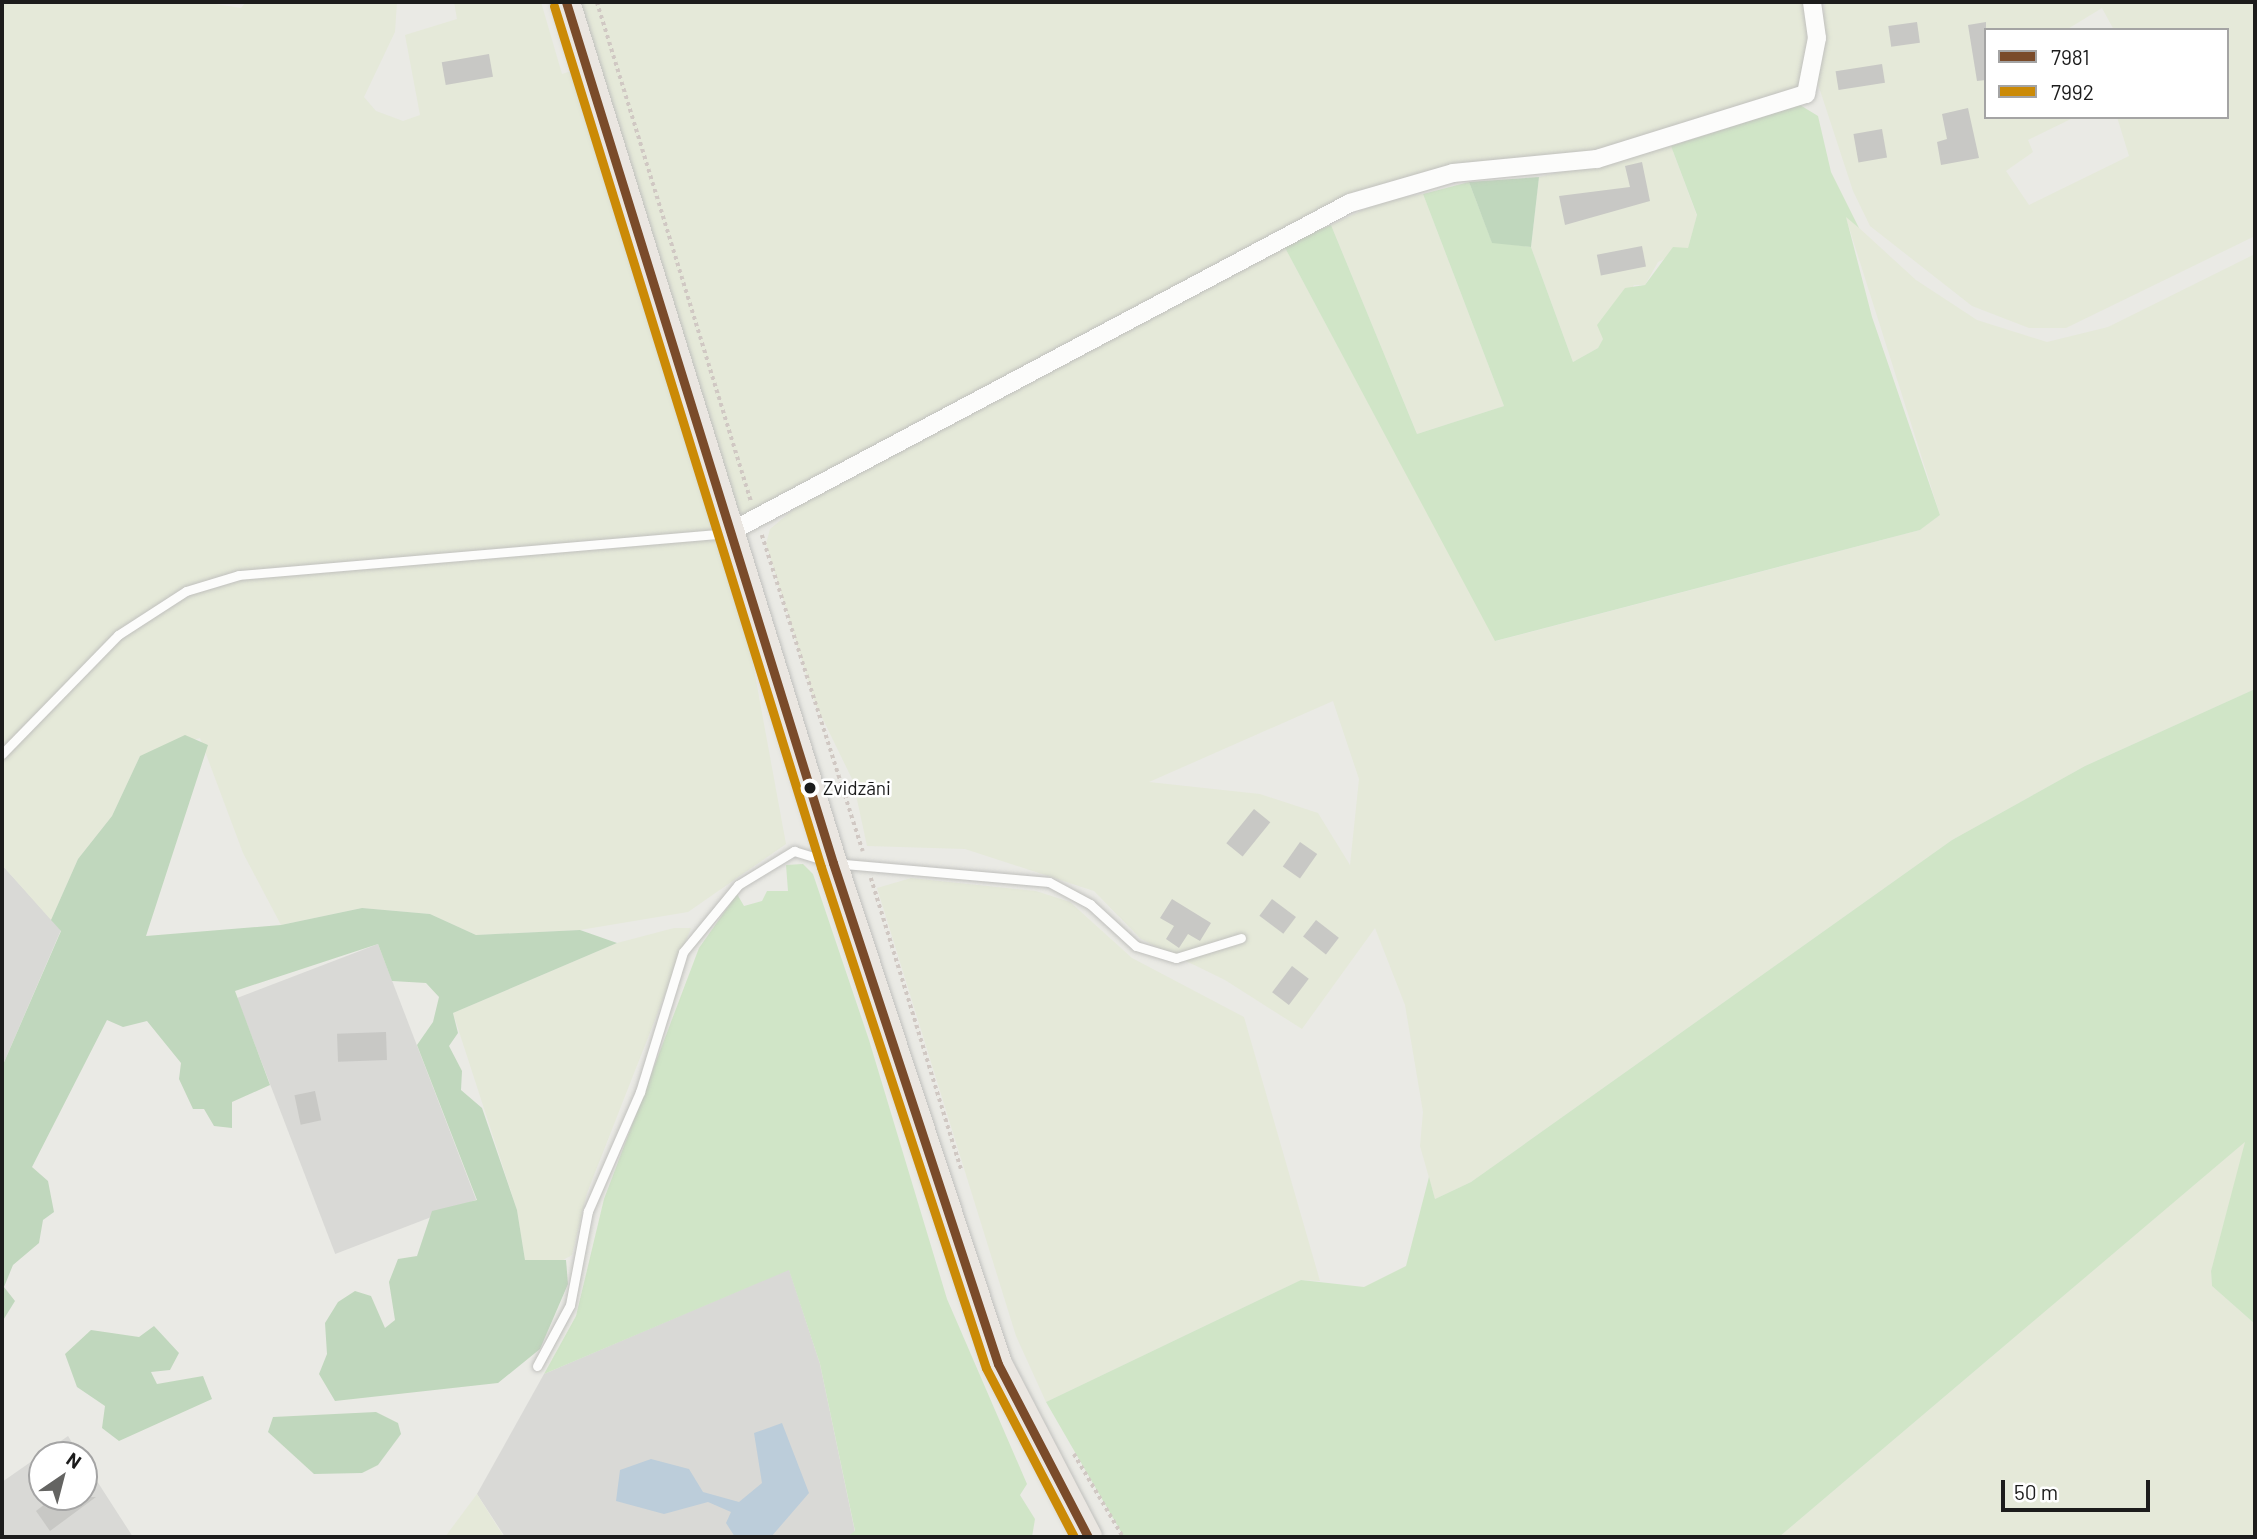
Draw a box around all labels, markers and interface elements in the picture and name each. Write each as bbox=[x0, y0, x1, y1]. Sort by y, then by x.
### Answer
legend bbox=[1984, 28, 2229, 119]
text: 7981 bbox=[2051, 44, 2090, 69]
text: 7992 bbox=[2051, 79, 2094, 104]
place label: Zvidzāni bbox=[823, 777, 891, 799]
marker: Zvidzāni bbox=[803, 781, 817, 795]
north arrow bbox=[28, 1441, 98, 1511]
text: N bbox=[62, 1447, 86, 1473]
scale bar bbox=[2005, 1466, 2154, 1510]
text: 50 m bbox=[2014, 1479, 2058, 1504]

